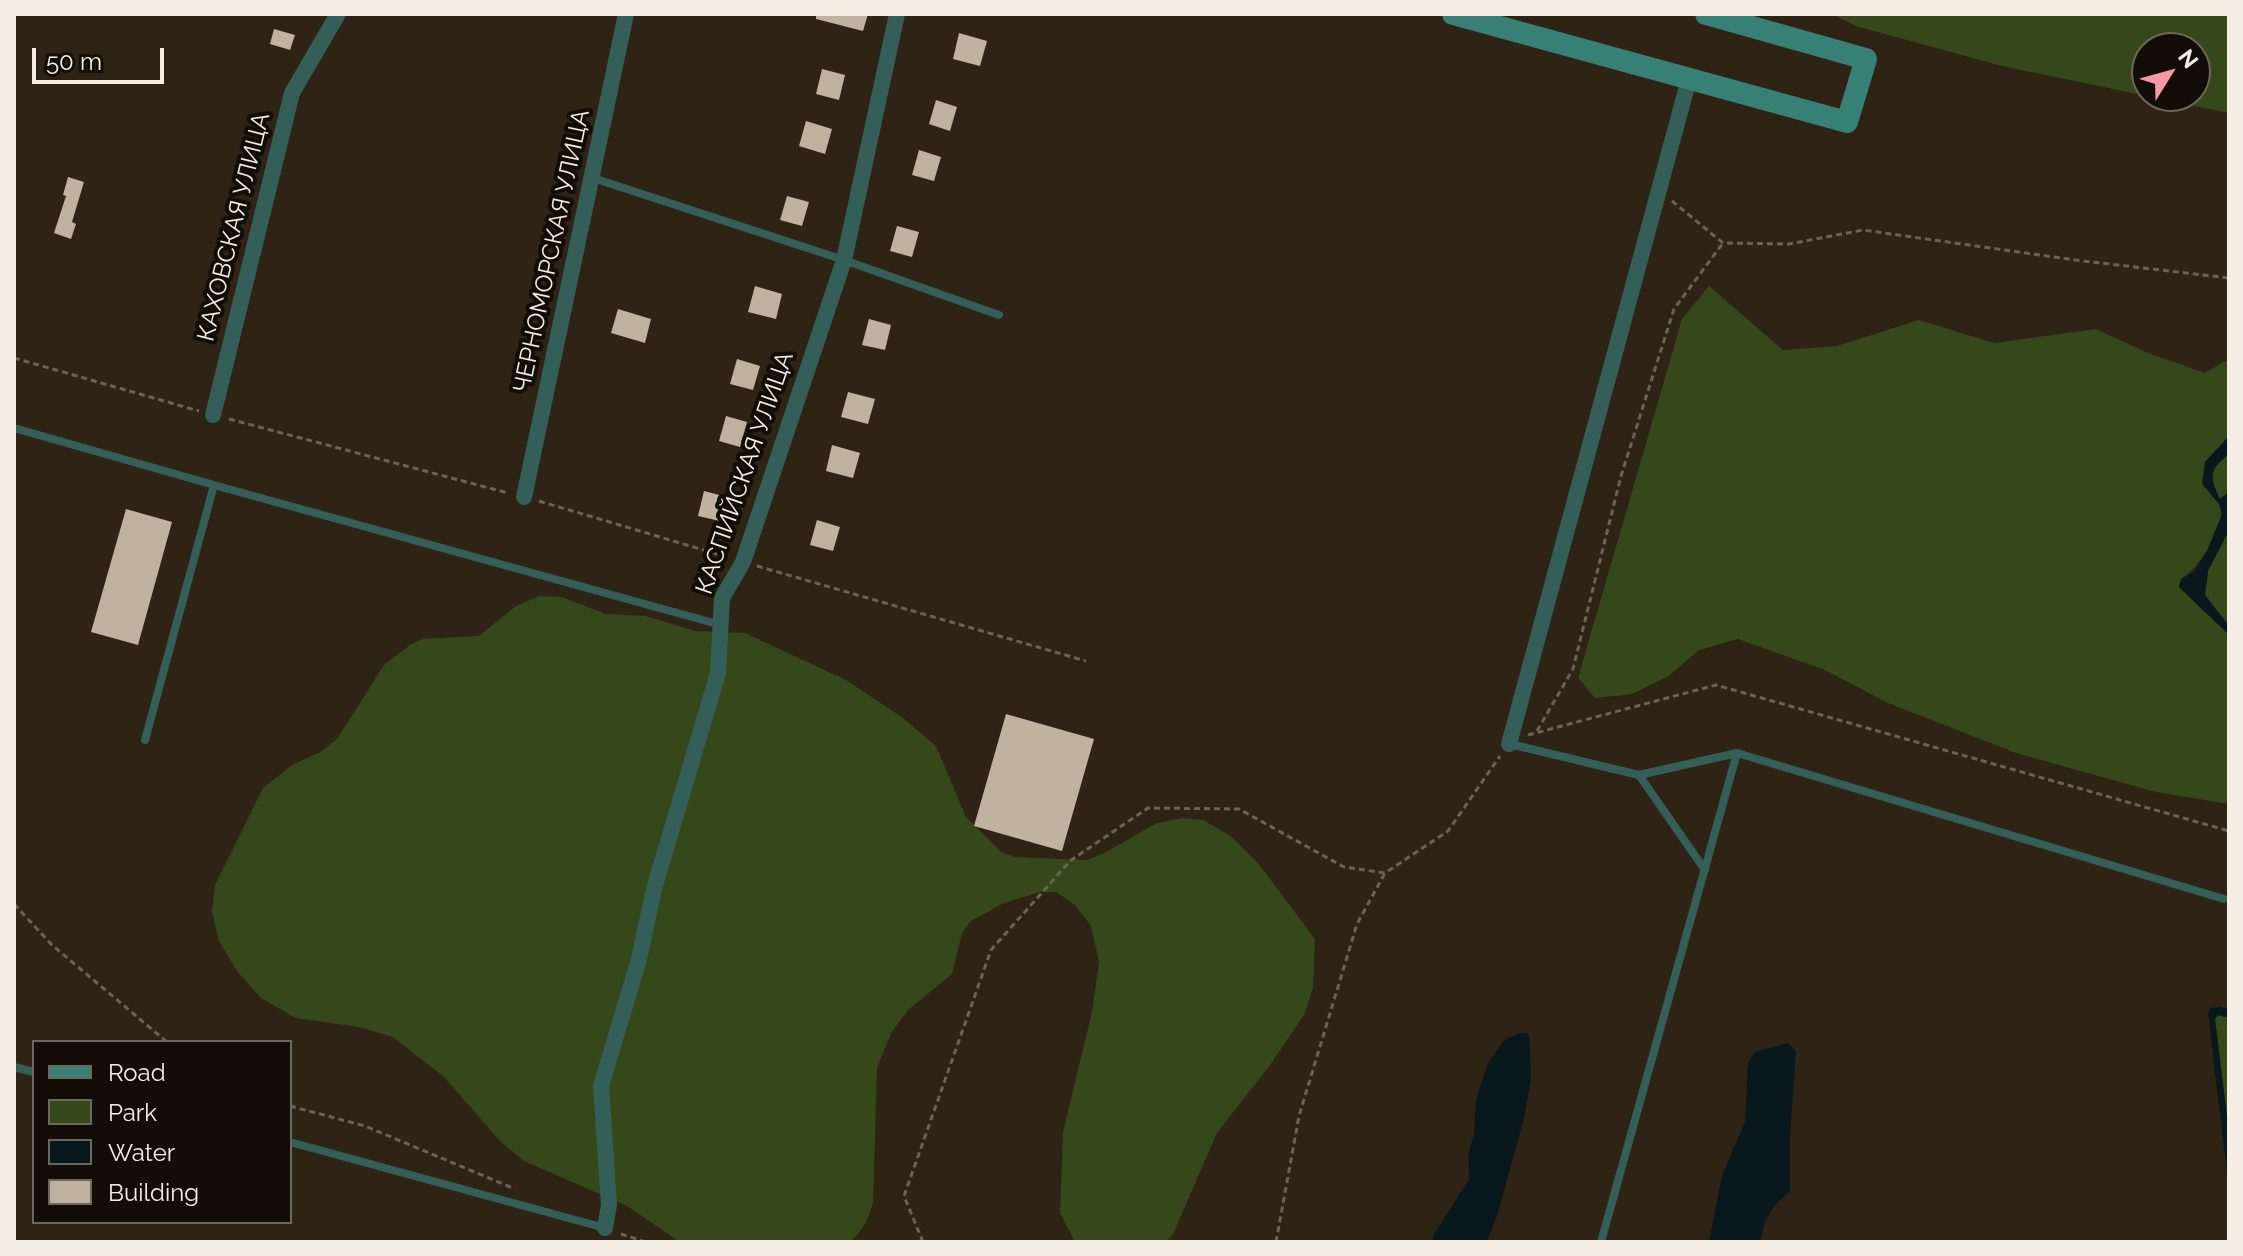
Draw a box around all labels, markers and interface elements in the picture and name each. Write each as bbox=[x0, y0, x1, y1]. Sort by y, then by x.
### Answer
scale bar bbox=[36, 32, 168, 82]
north arrow bbox=[2131, 32, 2211, 112]
text: N bbox=[2173, 44, 2204, 73]
text: 50 m bbox=[46, 47, 102, 76]
street label: ЧЕРНОМОРСКАЯ УЛИЦА bbox=[508, 107, 596, 395]
street label: КАХОВСКАЯ УЛИЦА bbox=[192, 110, 276, 344]
street label: КАСПИЙСКАЯ УЛИЦА bbox=[690, 348, 800, 598]
legend bbox=[32, 1040, 292, 1224]
text: Road bbox=[108, 1058, 166, 1087]
text: Park bbox=[108, 1098, 157, 1127]
text: Water bbox=[108, 1138, 175, 1167]
text: Building bbox=[108, 1178, 199, 1207]

